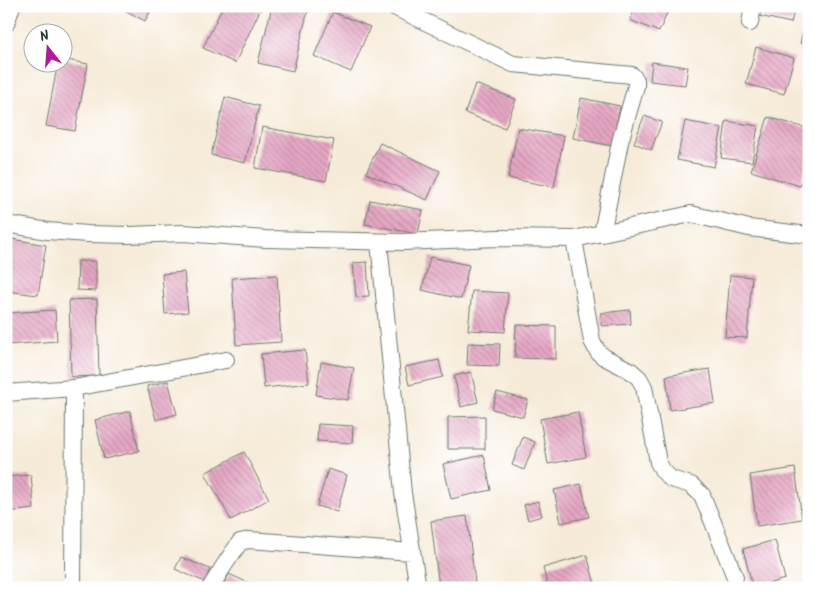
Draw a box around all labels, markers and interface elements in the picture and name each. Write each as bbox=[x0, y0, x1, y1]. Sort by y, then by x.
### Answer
north arrow bbox=[22, 22, 72, 72]
text: N bbox=[37, 25, 52, 48]

